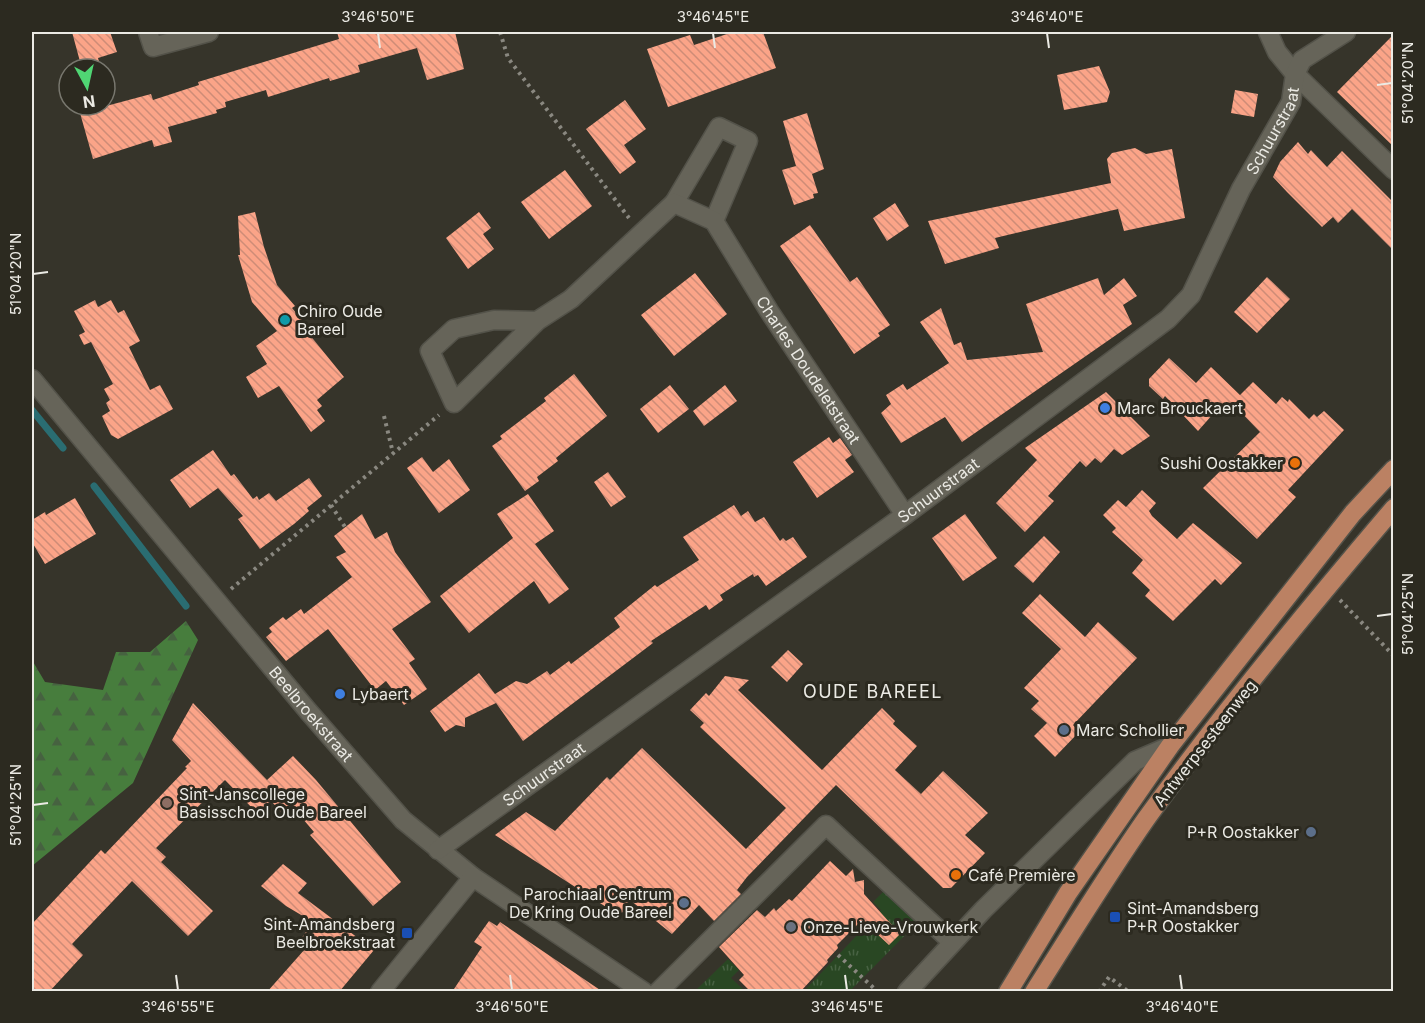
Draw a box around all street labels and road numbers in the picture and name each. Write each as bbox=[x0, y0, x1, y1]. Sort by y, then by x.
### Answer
street label: Schuurstraat bbox=[1242, 86, 1303, 178]
street label: Charles Doudeletstraat bbox=[752, 292, 865, 448]
street label: Schuurstraat bbox=[893, 453, 983, 527]
street label: Beelbroekstraat bbox=[265, 662, 357, 766]
street label: Antwerpsesteenweg bbox=[1149, 676, 1261, 810]
street label: Schuurstraat bbox=[498, 738, 589, 811]

